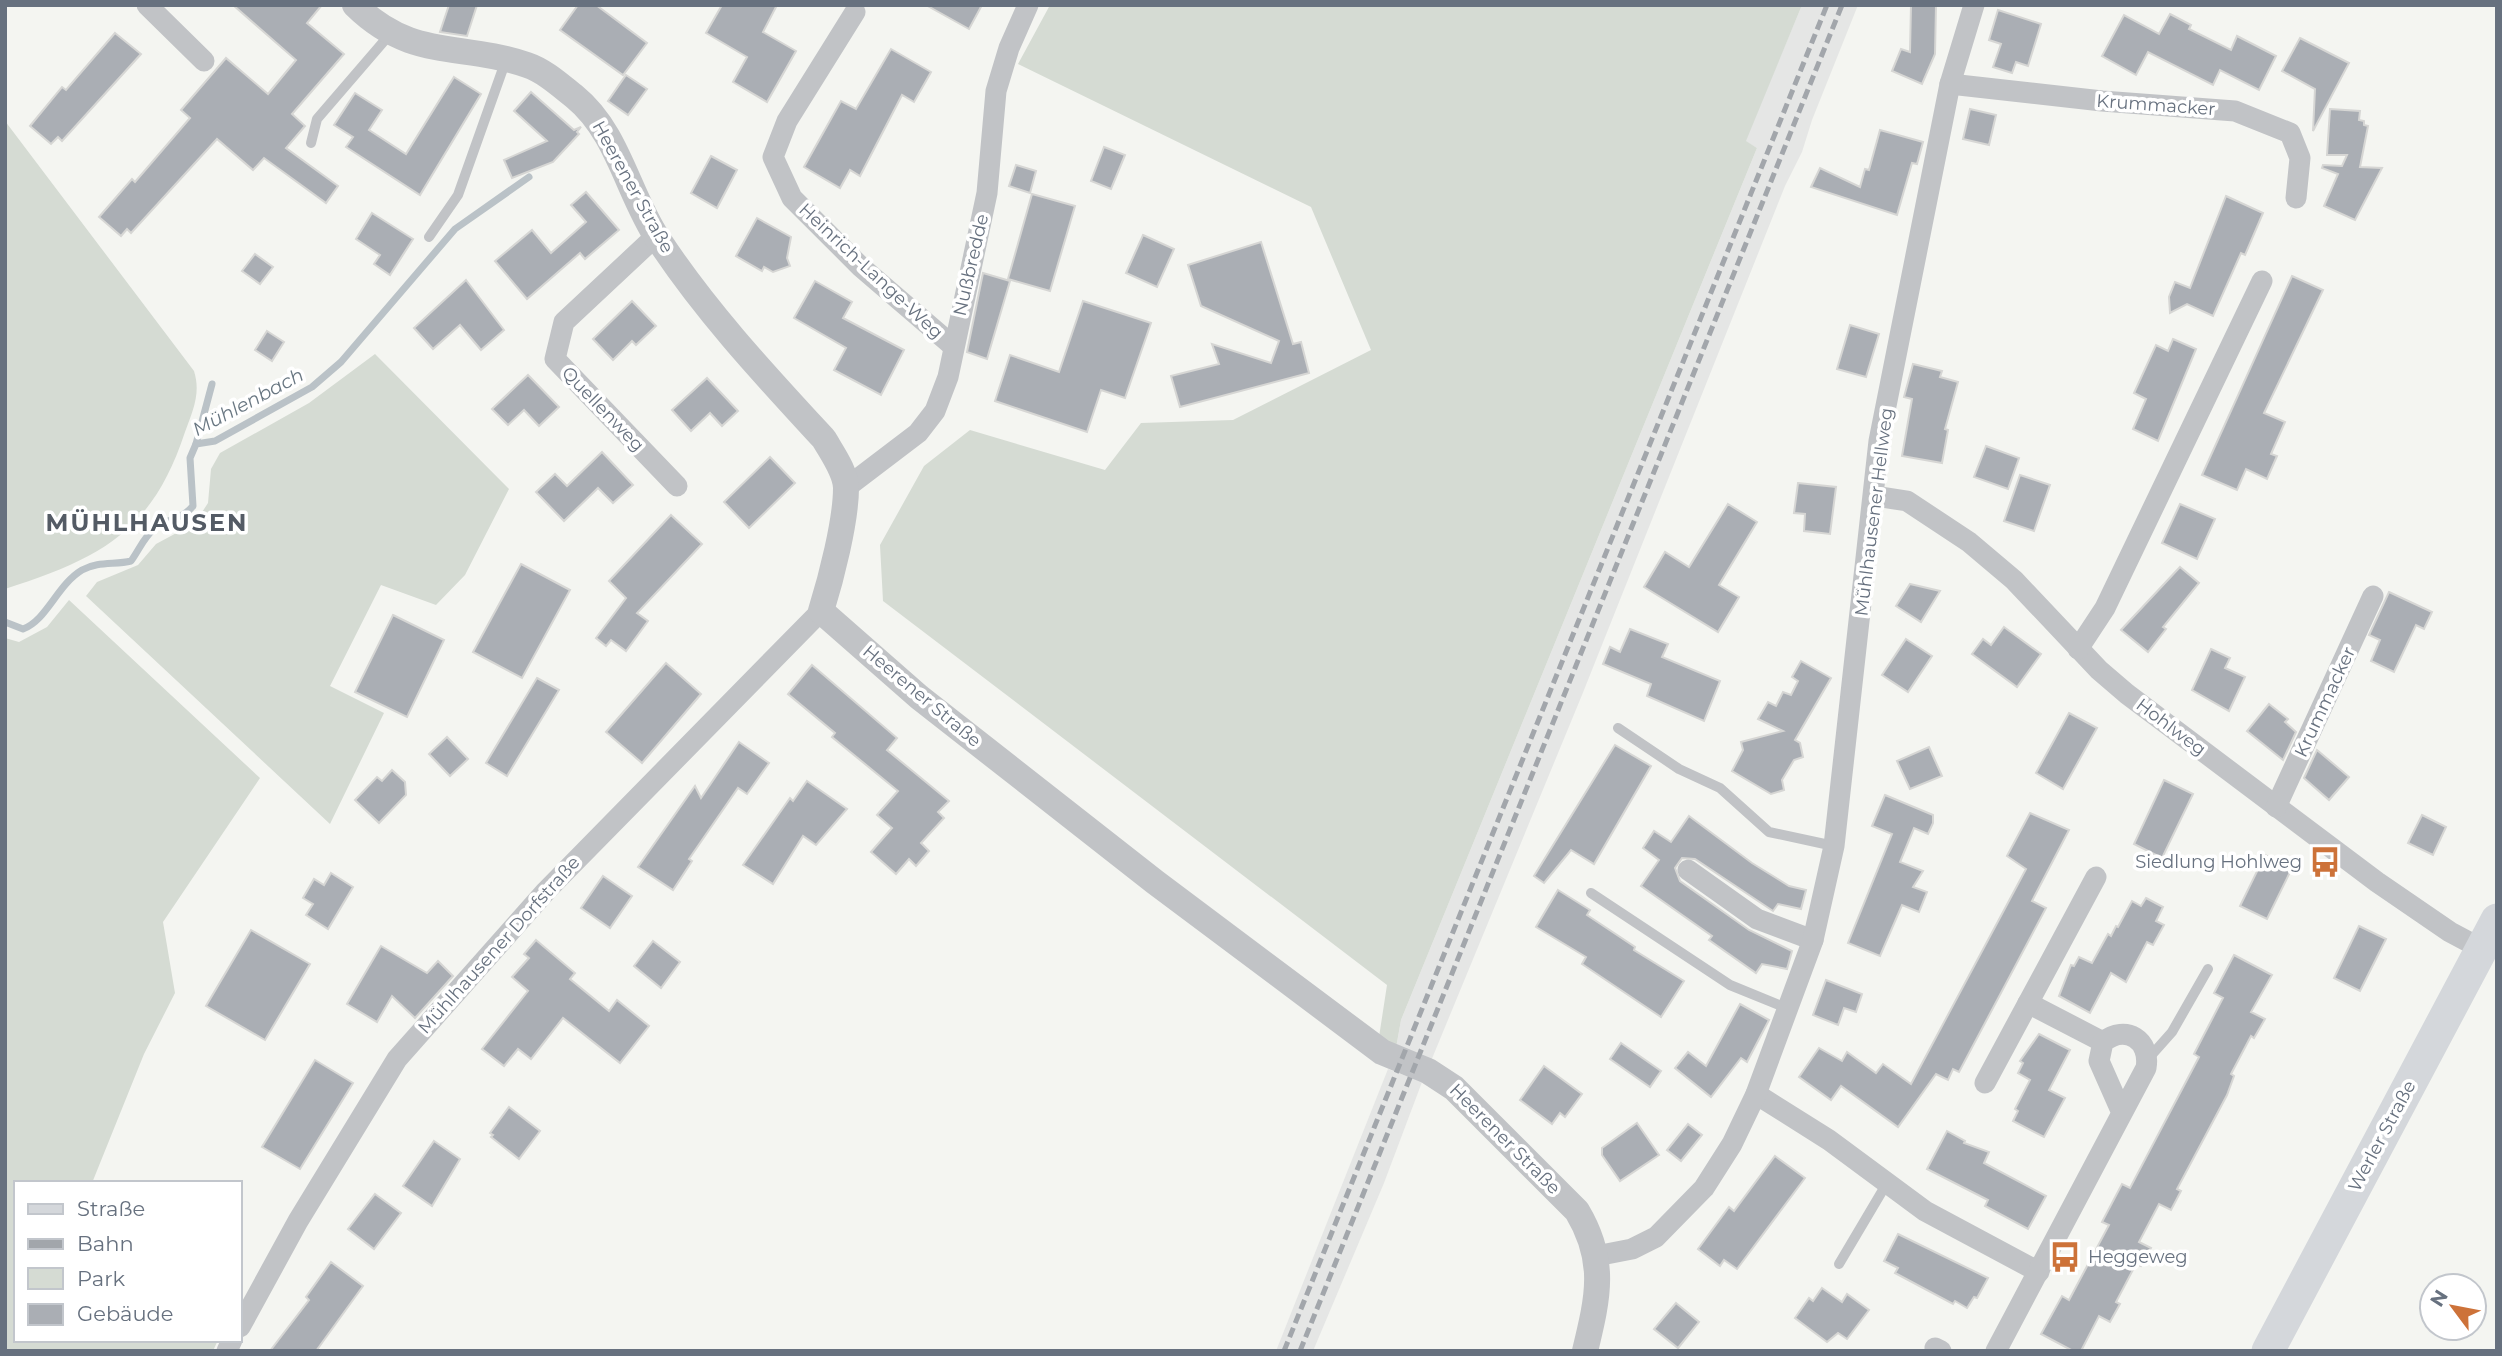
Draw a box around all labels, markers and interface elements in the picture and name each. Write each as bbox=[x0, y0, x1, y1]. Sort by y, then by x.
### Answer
street label: Krummacker bbox=[2096, 90, 2216, 120]
street label: Heerener Straße bbox=[588, 117, 678, 257]
street label: Heinrich-Lange-Weg bbox=[794, 199, 948, 343]
street label: Nußbredde bbox=[949, 212, 993, 318]
street label: Quellenweg bbox=[557, 362, 649, 456]
water label: Mühlenbach bbox=[189, 363, 307, 441]
street label: Mühlhausener Hellweg bbox=[1850, 407, 1898, 617]
district label: MÜHLHAUSEN bbox=[46, 508, 248, 537]
street label: Heerener Straße bbox=[858, 640, 986, 752]
street label: Krummacker bbox=[2290, 643, 2360, 761]
street label: Hohlweg bbox=[2132, 694, 2210, 760]
bus stop icon: Siedlung Hohlweg bbox=[2308, 845, 2342, 879]
place label: Siedlung Hohlweg bbox=[2135, 851, 2302, 873]
street label: Mühlhausener Dorfstraße bbox=[413, 852, 585, 1038]
street label: Werler Straße bbox=[2343, 1076, 2421, 1195]
street label: Heerener Straße bbox=[1445, 1079, 1565, 1199]
legend bbox=[14, 1181, 242, 1342]
text: Straße bbox=[77, 1196, 145, 1221]
text: Bahn bbox=[77, 1231, 134, 1256]
bus stop icon: Heggeweg bbox=[2048, 1240, 2082, 1274]
place label: Heggeweg bbox=[2088, 1246, 2188, 1268]
text: Park bbox=[77, 1266, 125, 1291]
north arrow bbox=[2418, 1272, 2488, 1342]
text: N bbox=[2425, 1286, 2453, 1311]
text: Gebäude bbox=[77, 1301, 174, 1326]

